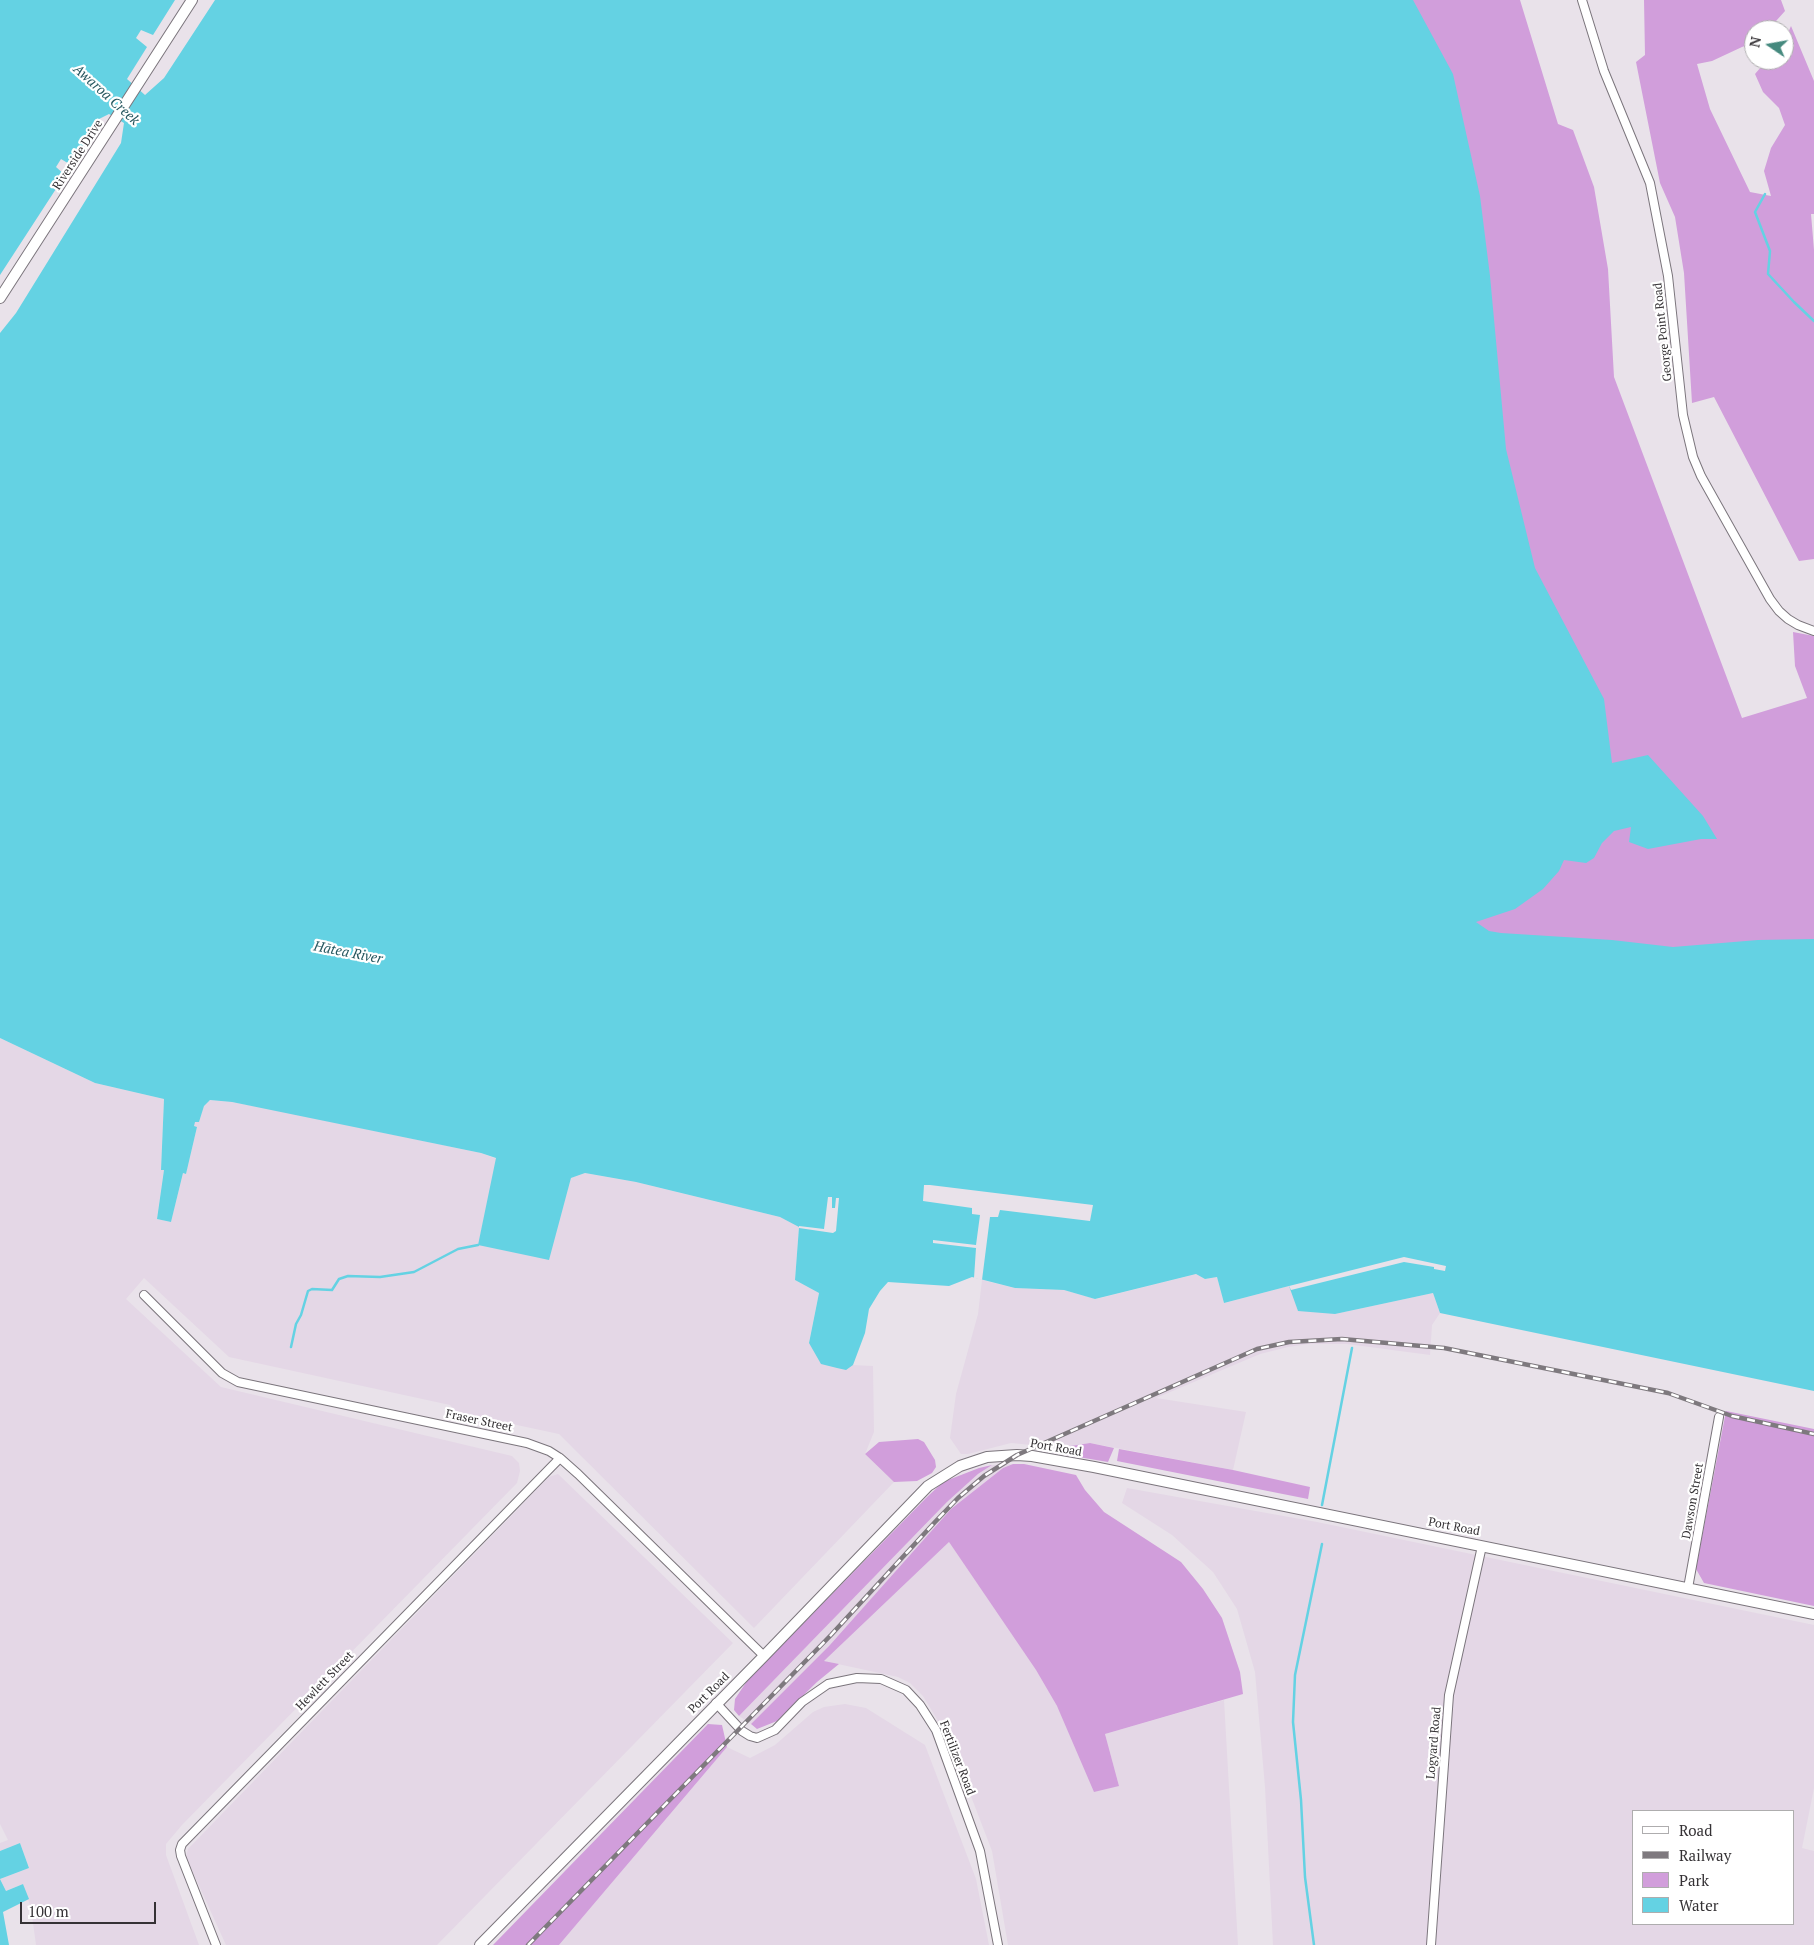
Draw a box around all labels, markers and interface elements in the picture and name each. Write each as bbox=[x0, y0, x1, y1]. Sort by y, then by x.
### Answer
north arrow bbox=[1744, 20, 1794, 70]
text: N bbox=[1744, 35, 1765, 49]
water label: Awaroa Creek bbox=[70, 61, 142, 129]
street label: Riverside Drive bbox=[50, 117, 106, 193]
street label: George Point Road bbox=[1651, 282, 1675, 382]
water label: Hātea River bbox=[312, 938, 384, 968]
street label: Fraser Street bbox=[444, 1407, 514, 1435]
street label: Port Road bbox=[1029, 1436, 1083, 1460]
street label: Dawson Street bbox=[1679, 1462, 1707, 1540]
street label: Port Road bbox=[1427, 1515, 1481, 1539]
street label: Hewlett Street bbox=[293, 1648, 357, 1714]
street label: Port Road bbox=[685, 1669, 733, 1717]
street label: Logyard Road bbox=[1424, 1706, 1444, 1780]
street label: Fertilizer Road bbox=[936, 1719, 978, 1797]
legend bbox=[1632, 1810, 1794, 1925]
text: Road bbox=[1679, 1820, 1712, 1840]
text: Railway bbox=[1679, 1845, 1731, 1865]
text: Park bbox=[1679, 1870, 1709, 1890]
scale bar bbox=[22, 1892, 159, 1924]
text: Water bbox=[1679, 1895, 1718, 1915]
text: 100 m bbox=[28, 1901, 69, 1921]

